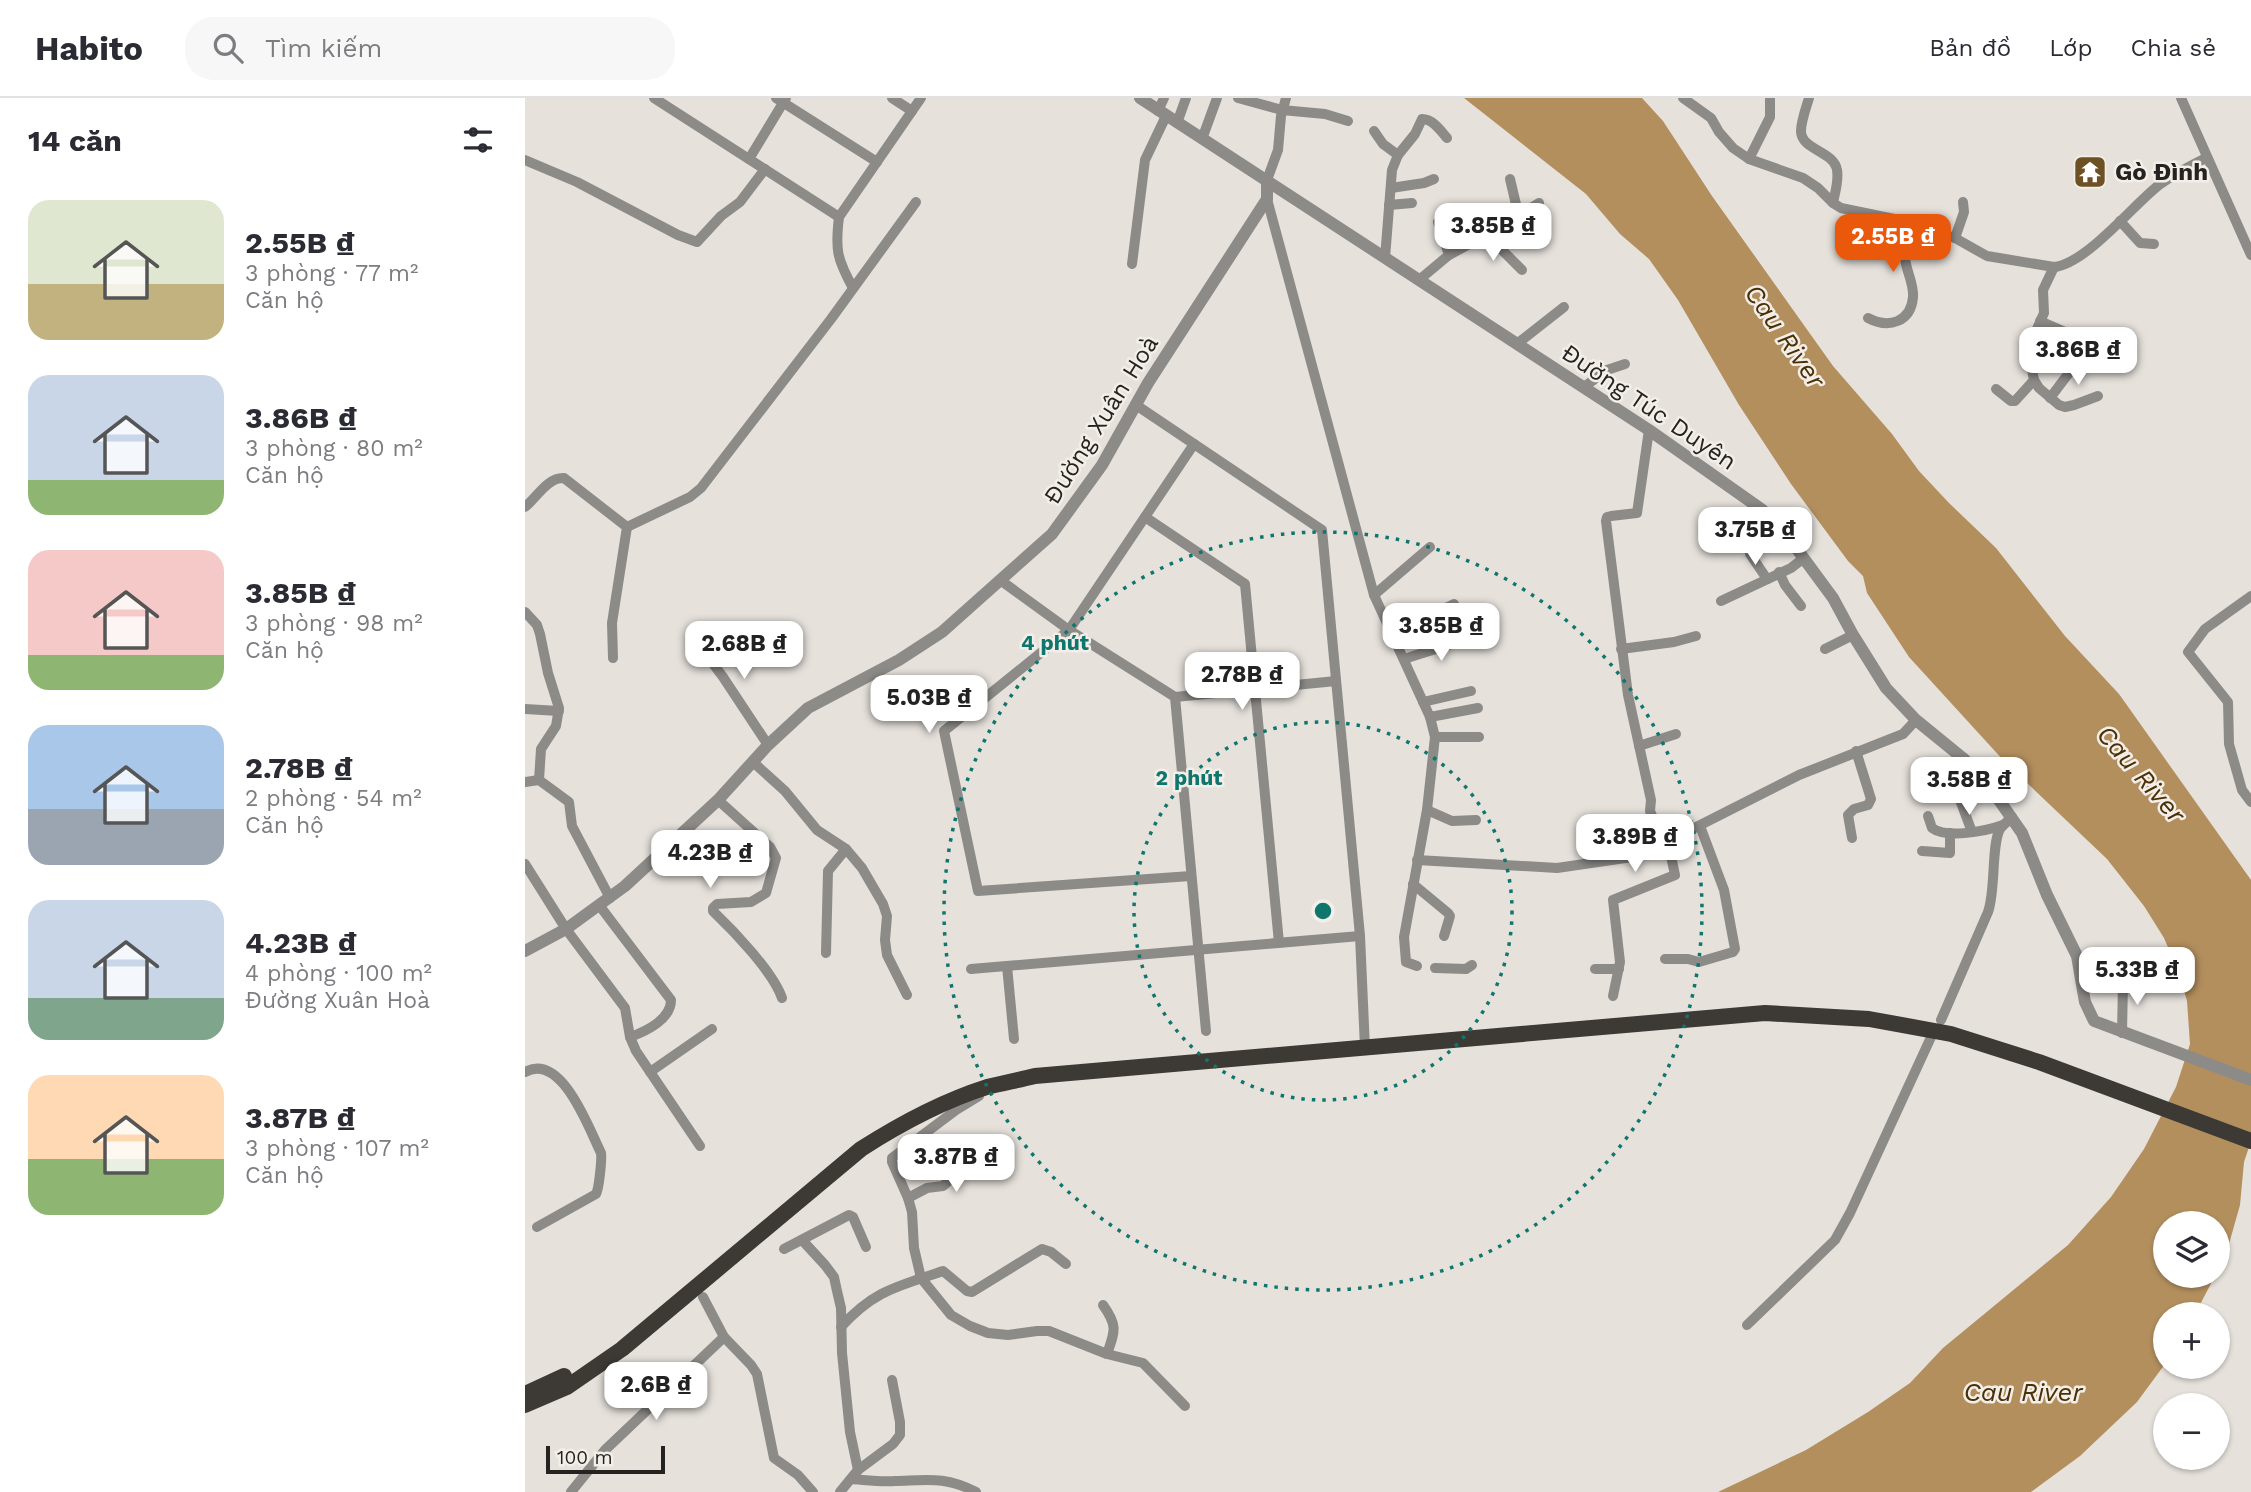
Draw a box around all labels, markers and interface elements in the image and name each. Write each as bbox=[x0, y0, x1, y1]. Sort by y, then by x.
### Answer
search box bbox=[185, 17, 675, 80]
text: Habito bbox=[35, 29, 143, 68]
icon: search bbox=[209, 29, 247, 67]
text: Tìm kiếm bbox=[265, 33, 382, 63]
text: Bản đồ bbox=[1929, 34, 2011, 62]
text: Lớp bbox=[2049, 34, 2093, 62]
text: Chia sẻ bbox=[2131, 34, 2216, 62]
icon: filters bbox=[459, 121, 497, 159]
text: 14 căn bbox=[28, 123, 122, 158]
temple icon: Gò Đình bbox=[2071, 153, 2109, 191]
place label: Gò Đình bbox=[2115, 158, 2208, 186]
pin: 3.85B ₫ bbox=[1428, 204, 1558, 263]
text: 3.85B ₫ bbox=[1451, 212, 1536, 239]
pin: 2.55B ₫ bbox=[1828, 214, 1958, 274]
text: 2.55B ₫ bbox=[1851, 223, 1935, 250]
text: 2.55B ₫ bbox=[245, 225, 355, 260]
icon: home bbox=[84, 228, 168, 312]
text: 3 phòng · 77 m² bbox=[245, 260, 418, 287]
water label: Cau River bbox=[1739, 279, 1832, 394]
text: Căn hộ bbox=[245, 287, 324, 314]
pin: 3.86B ₫ bbox=[2013, 328, 2143, 387]
street label: Đường Xuân Hoà bbox=[1038, 331, 1164, 509]
text: 3.86B ₫ bbox=[2035, 336, 2121, 363]
street label: Đường Túc Duyên bbox=[1556, 338, 1742, 476]
text: 3.86B ₫ bbox=[245, 400, 357, 435]
icon: home bbox=[84, 403, 168, 487]
text: 3 phòng · 80 m² bbox=[245, 435, 423, 462]
text: Căn hộ bbox=[245, 462, 324, 489]
pin: 3.75B ₫ bbox=[1690, 508, 1820, 567]
text: 3.75B ₫ bbox=[1714, 516, 1796, 543]
text: 3.85B ₫ bbox=[245, 575, 356, 610]
icon: home bbox=[84, 578, 168, 662]
pin: 3.85B ₫ bbox=[1376, 603, 1506, 663]
text: 3 phòng · 98 m² bbox=[245, 610, 423, 637]
text: 3.85B ₫ bbox=[1399, 612, 1484, 639]
pin: 2.68B ₫ bbox=[679, 622, 809, 681]
text: 2.68B ₫ bbox=[701, 630, 787, 657]
text: 4 phút bbox=[1021, 630, 1089, 655]
text: Căn hộ bbox=[245, 637, 324, 664]
pin: 2.78B ₫ bbox=[1177, 652, 1307, 712]
text: 2.78B ₫ bbox=[1201, 661, 1283, 688]
pin: 5.03B ₫ bbox=[864, 676, 994, 735]
text: 5.03B ₫ bbox=[887, 684, 971, 711]
water label: Cau River bbox=[2091, 719, 2192, 829]
text: 2.78B ₫ bbox=[245, 750, 353, 785]
icon: home bbox=[84, 753, 168, 837]
pin: 3.58B ₫ bbox=[1904, 758, 2034, 817]
text: 2 phút bbox=[1156, 765, 1222, 790]
text: 3.58B ₫ bbox=[1927, 766, 2012, 793]
text: 2 phòng · 54 m² bbox=[245, 785, 422, 812]
text: Căn hộ bbox=[245, 812, 324, 839]
pin: 3.89B ₫ bbox=[1570, 814, 1700, 874]
text: 3.89B ₫ bbox=[1592, 823, 1678, 850]
pin: 4.23B ₫ bbox=[645, 830, 775, 890]
text: 4.23B ₫ bbox=[667, 839, 753, 866]
centre of rings bbox=[1311, 899, 1335, 923]
text: 4.23B ₫ bbox=[245, 925, 357, 960]
icon: home bbox=[84, 928, 168, 1012]
pin: 5.33B ₫ bbox=[2072, 948, 2202, 1007]
text: 5.33B ₫ bbox=[2095, 956, 2179, 983]
text: 4 phòng · 100 m² bbox=[245, 960, 432, 987]
text: Đường Xuân Hoà bbox=[245, 987, 430, 1014]
text: 3.87B ₫ bbox=[245, 1100, 356, 1135]
icon: home bbox=[84, 1103, 168, 1187]
pin: 3.87B ₫ bbox=[891, 1134, 1021, 1194]
text: 3 phòng · 107 m² bbox=[245, 1135, 429, 1162]
text: 3.87B ₫ bbox=[914, 1143, 998, 1170]
text: Căn hộ bbox=[245, 1162, 324, 1189]
map controls bbox=[2153, 1211, 2230, 1470]
button: layers bbox=[2153, 1211, 2230, 1288]
button: + bbox=[2153, 1302, 2230, 1379]
pin: 2.6B ₫ bbox=[599, 1362, 713, 1422]
text: 2.6B ₫ bbox=[620, 1371, 692, 1398]
water label: Cau River bbox=[1963, 1377, 2083, 1407]
button: − bbox=[2153, 1393, 2230, 1470]
scale bar bbox=[546, 1443, 665, 1475]
text: 100 m bbox=[557, 1446, 613, 1469]

